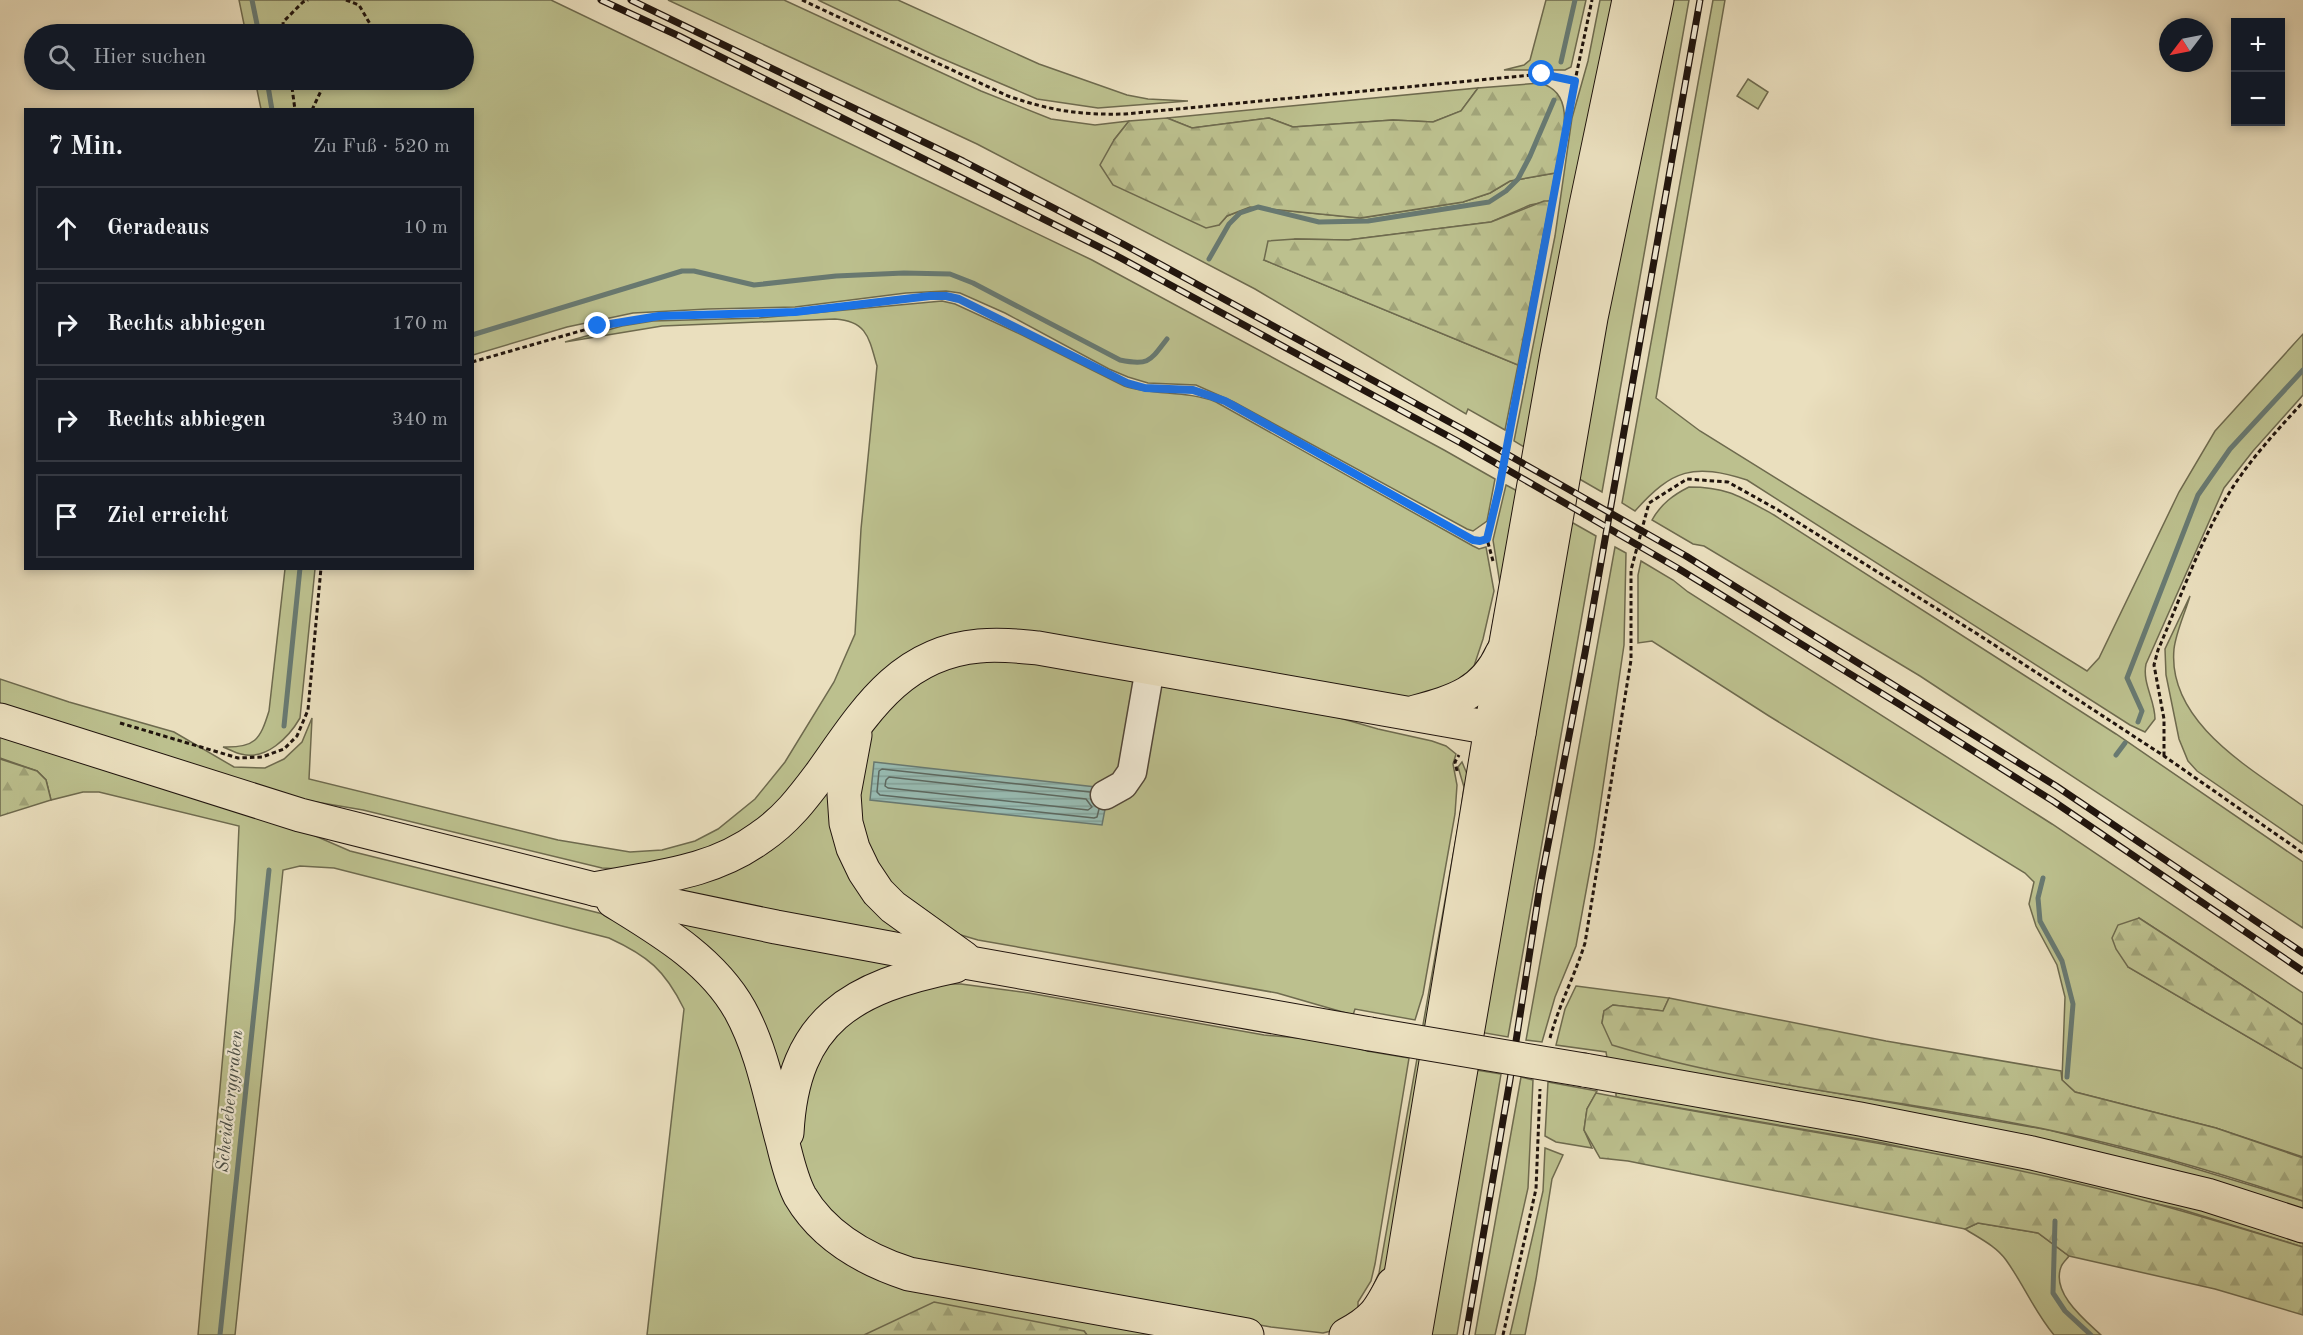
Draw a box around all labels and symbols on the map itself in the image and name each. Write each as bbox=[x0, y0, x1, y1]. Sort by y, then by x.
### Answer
north arrow bbox=[2159, 18, 2213, 72]
route start bbox=[1528, 60, 1554, 86]
route end bbox=[584, 312, 610, 338]
water label: Scheideberggraben bbox=[214, 1029, 246, 1173]

